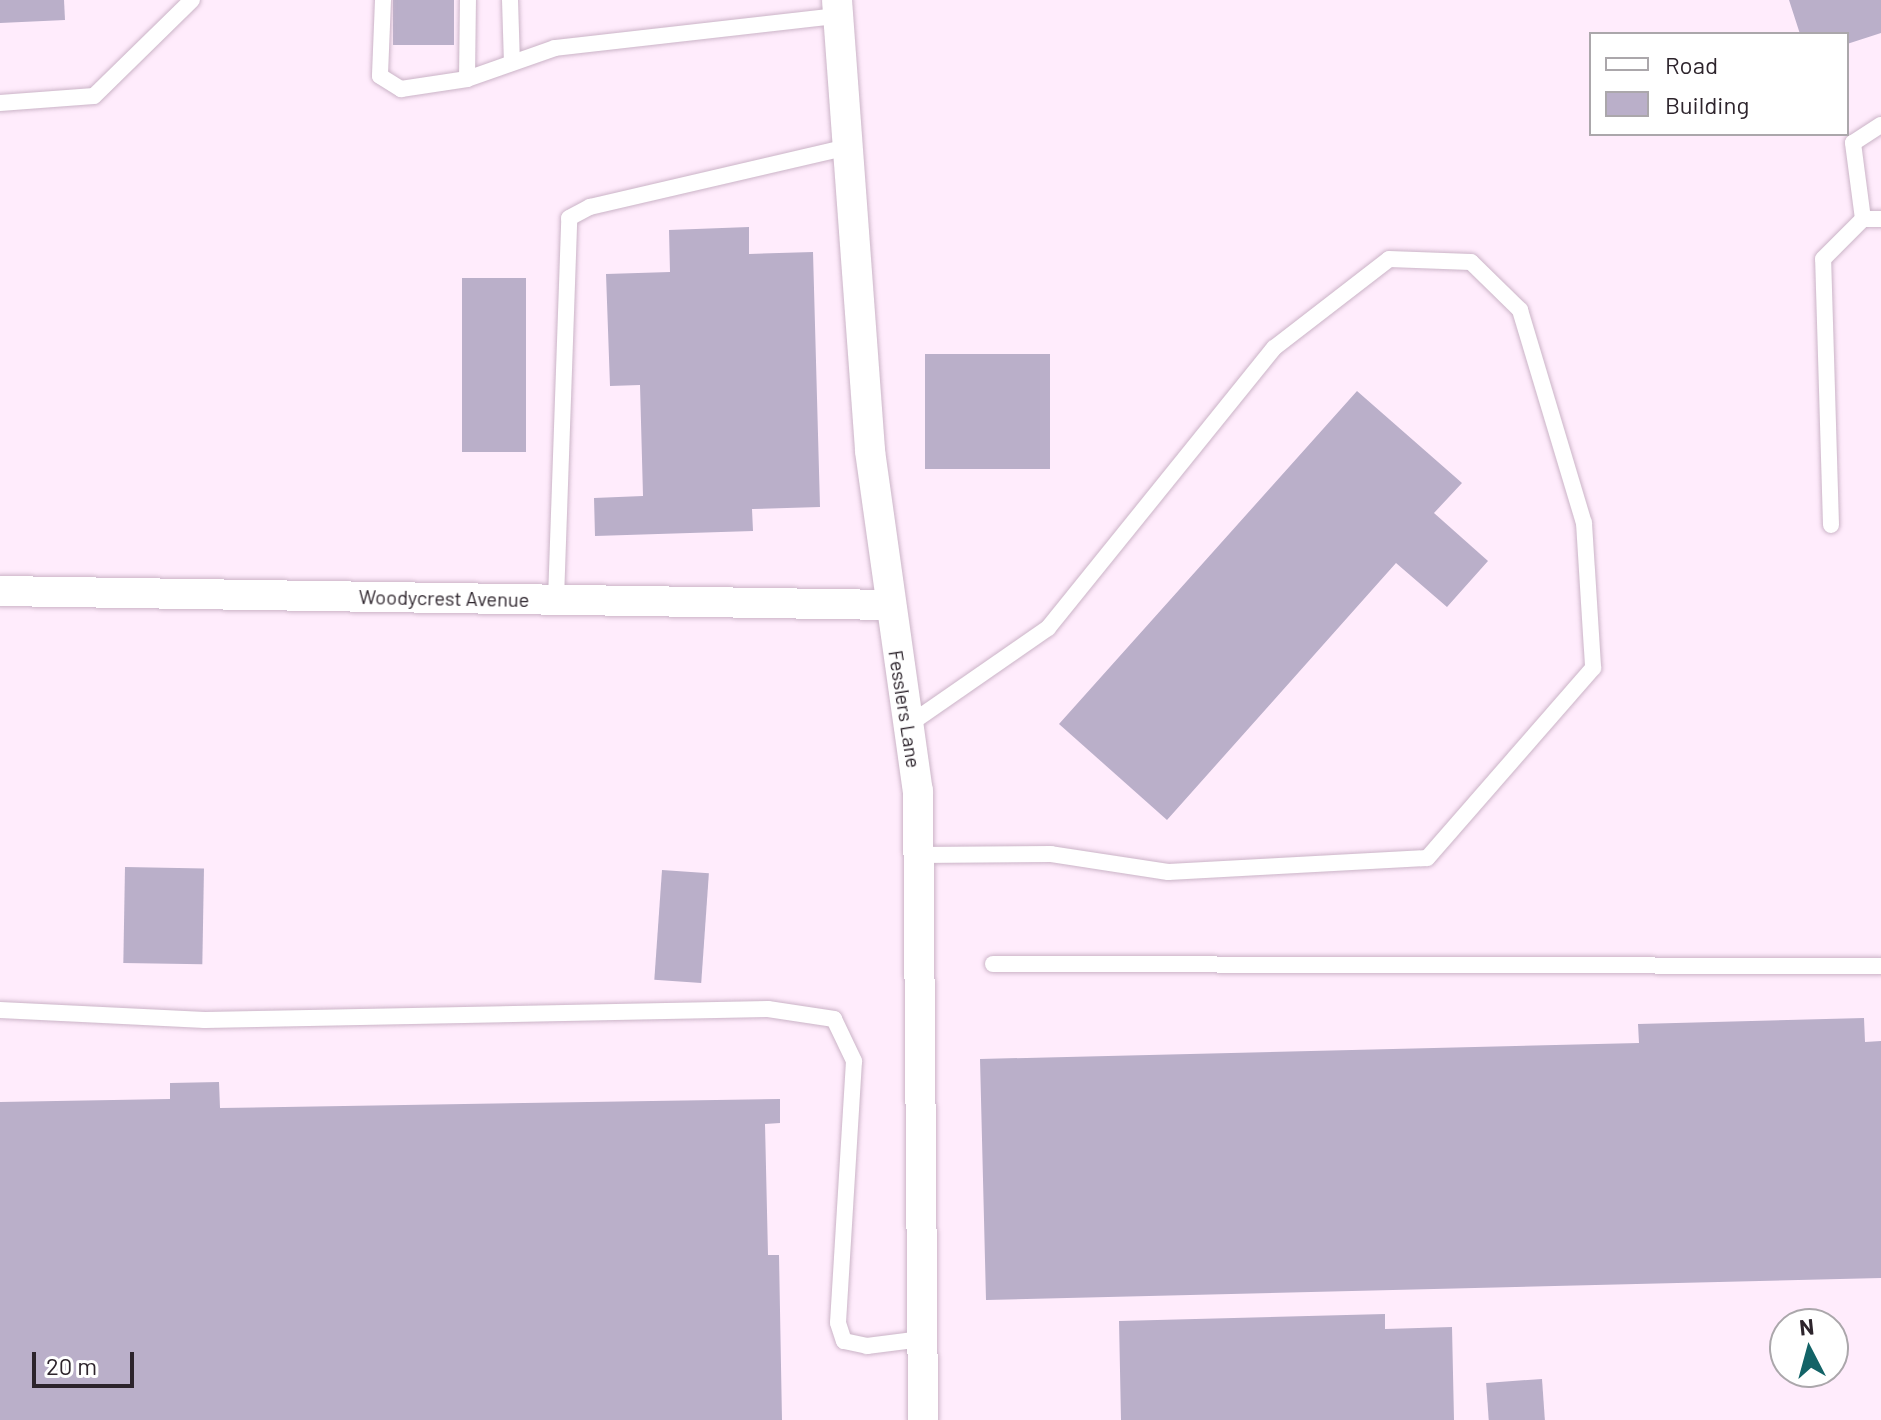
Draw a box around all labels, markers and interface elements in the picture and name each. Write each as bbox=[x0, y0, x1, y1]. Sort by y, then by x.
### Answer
legend bbox=[1589, 32, 1849, 136]
text: Road bbox=[1665, 50, 1718, 79]
text: Building bbox=[1665, 90, 1749, 119]
street label: Woodycrest Avenue bbox=[358, 585, 530, 611]
street label: Fesslers Lane bbox=[884, 648, 926, 770]
north arrow bbox=[1769, 1308, 1849, 1388]
text: N bbox=[1798, 1312, 1815, 1340]
scale bar bbox=[36, 1336, 138, 1386]
text: 20 m bbox=[46, 1351, 97, 1380]

